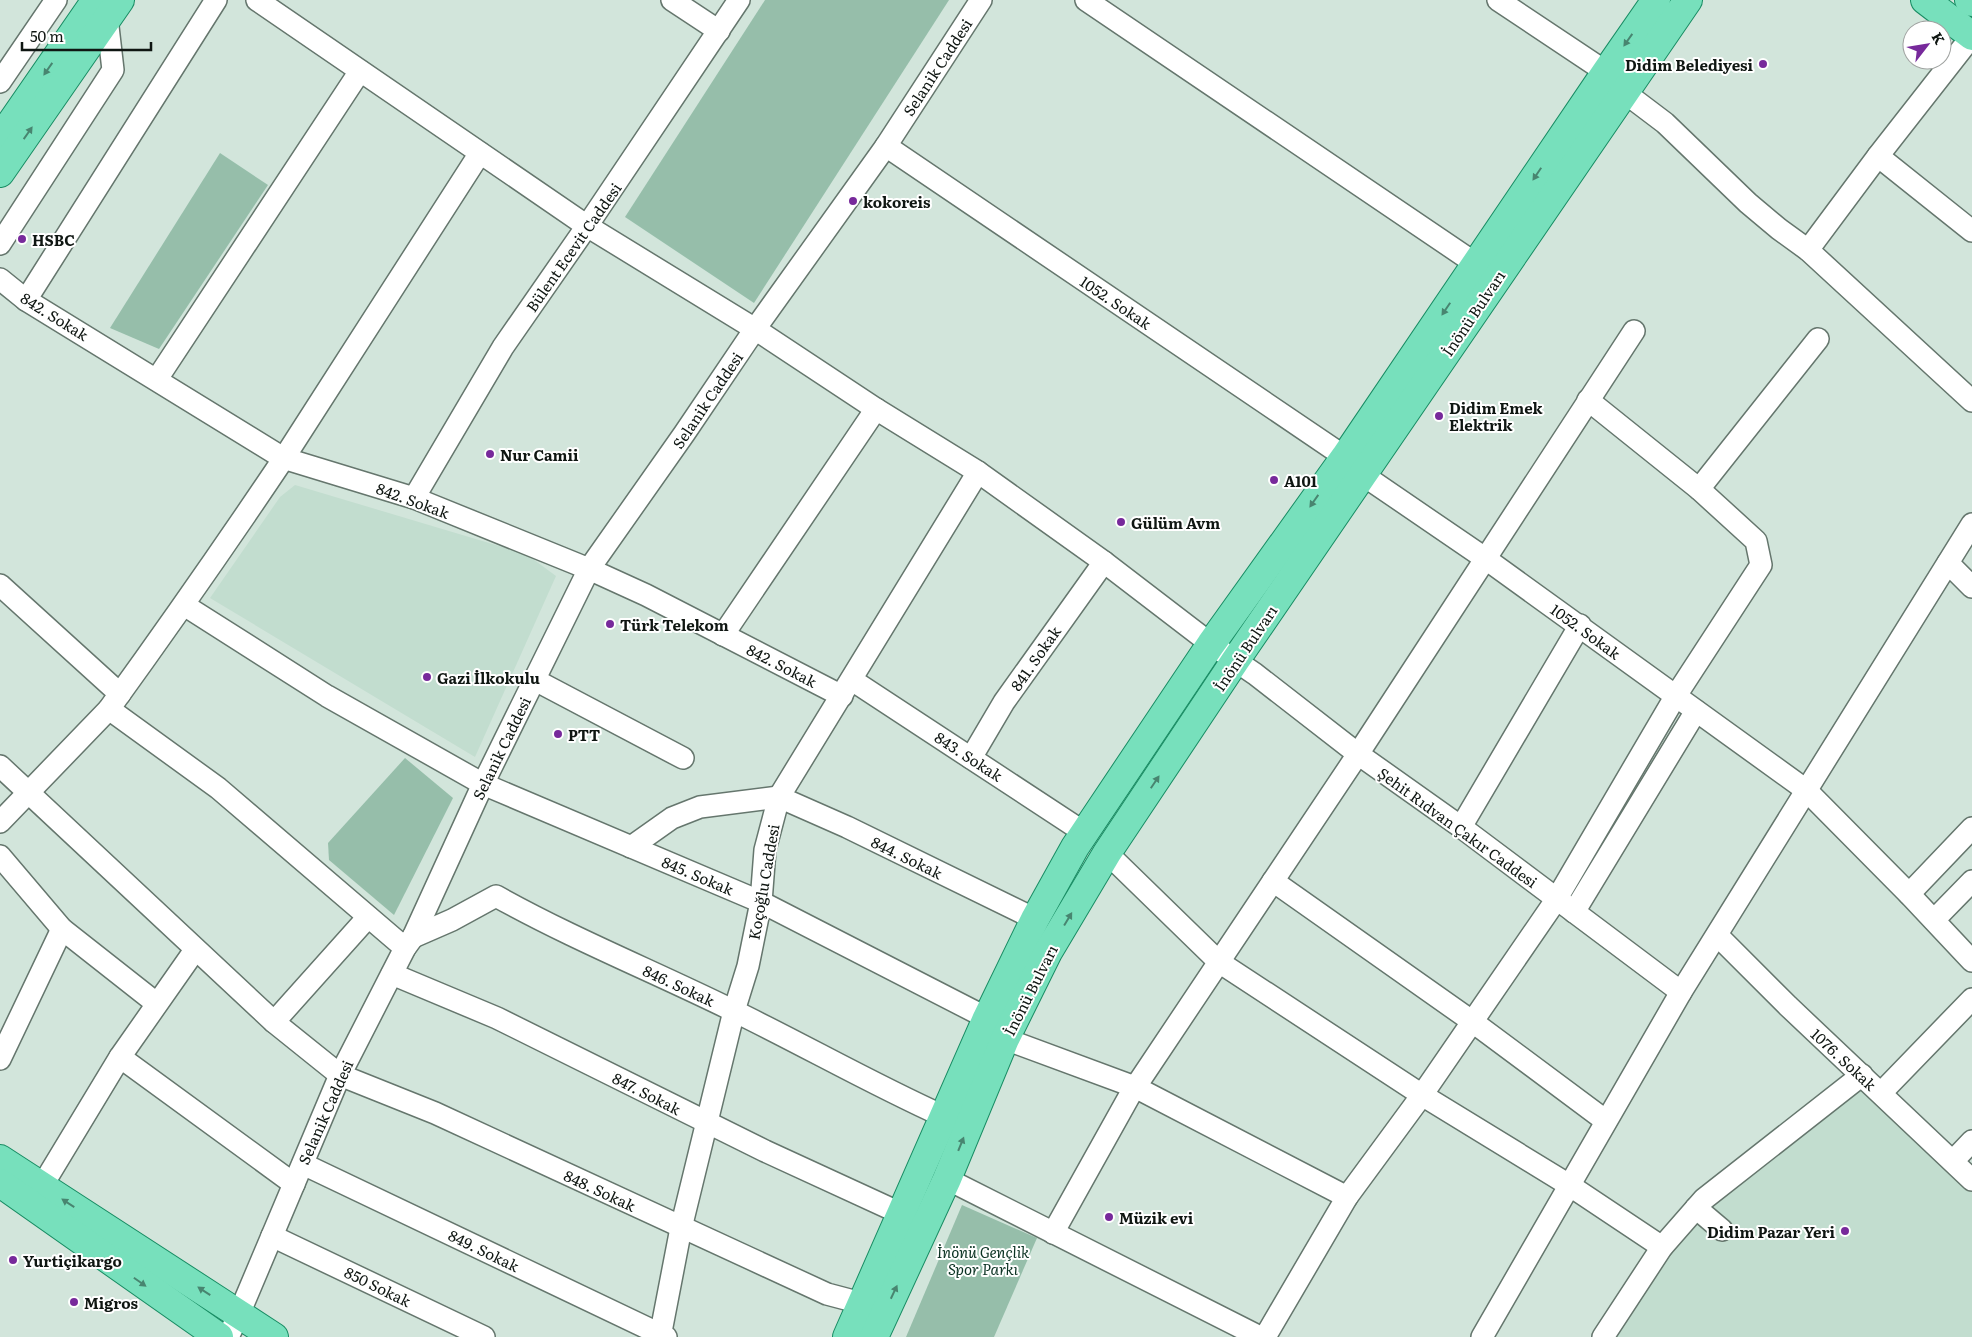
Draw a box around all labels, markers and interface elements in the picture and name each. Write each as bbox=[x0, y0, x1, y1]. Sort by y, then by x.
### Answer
street label: Selanik Caddesi bbox=[897, 14, 977, 120]
scale bar bbox=[22, 20, 151, 52]
north arrow bbox=[1902, 20, 1952, 70]
text: 50 m bbox=[30, 24, 64, 47]
text: K bbox=[1928, 28, 1950, 48]
one-way arrow bbox=[1623, 33, 1633, 47]
place label: Didim Belediyesi bbox=[1625, 53, 1754, 76]
marker: Didim Belediyesi bbox=[1757, 58, 1769, 70]
one-way arrow bbox=[43, 62, 53, 76]
one-way arrow bbox=[23, 126, 33, 140]
one-way arrow bbox=[1532, 167, 1542, 181]
street label: Bülent Ecevit Caddesi bbox=[520, 178, 626, 316]
place label: kokoreis bbox=[863, 190, 931, 213]
marker: kokoreis bbox=[847, 195, 859, 207]
place label: HSBC bbox=[32, 228, 75, 251]
marker: HSBC bbox=[16, 233, 28, 245]
street label: İnönü Bulvarı bbox=[1436, 265, 1510, 361]
street label: 1052. Sokak bbox=[1076, 270, 1157, 335]
street label: 842. Sokak bbox=[17, 286, 94, 346]
one-way arrow bbox=[1441, 302, 1451, 316]
street label: Selanik Caddesi bbox=[666, 347, 748, 453]
place label: Didim Emek Elektrik bbox=[1449, 396, 1544, 436]
marker: Didim Emek Elektrik bbox=[1433, 410, 1445, 422]
place label: Nur Camii bbox=[500, 443, 579, 466]
marker: Nur Camii bbox=[484, 448, 496, 460]
place label: A101 bbox=[1284, 469, 1317, 492]
marker: A101 bbox=[1268, 474, 1280, 486]
street label: 842. Sokak bbox=[373, 476, 453, 524]
one-way arrow bbox=[1309, 494, 1319, 507]
place label: Gülüm Avm bbox=[1131, 511, 1220, 534]
marker: Gülüm Avm bbox=[1115, 516, 1127, 528]
street label: 1052. Sokak bbox=[1546, 598, 1627, 665]
street label: İnönü Bulvarı bbox=[1208, 600, 1282, 696]
place label: Türk Telekom bbox=[620, 613, 729, 636]
marker: Türk Telekom bbox=[604, 618, 616, 630]
street label: 841. Sokak bbox=[1004, 620, 1066, 695]
street label: 842. Sokak bbox=[743, 637, 822, 693]
place label: Gazi İlkokulu bbox=[437, 666, 540, 689]
marker: Gazi İlkokulu bbox=[421, 671, 433, 683]
street label: Selanik Caddesi bbox=[466, 692, 536, 804]
place label: PTT bbox=[568, 723, 600, 746]
street label: 843. Sokak bbox=[931, 726, 1008, 787]
marker: PTT bbox=[552, 728, 564, 740]
street label: Şehit Rıdvan Çakır Caddesi bbox=[1373, 761, 1543, 893]
one-way arrow bbox=[1150, 775, 1160, 788]
street label: Koçoğlu Caddesi bbox=[741, 822, 785, 942]
street label: 844. Sokak bbox=[867, 830, 947, 885]
street label: 845. Sokak bbox=[659, 850, 738, 901]
one-way arrow bbox=[1063, 912, 1072, 925]
street label: İnönü Bulvarı bbox=[997, 941, 1063, 1039]
street label: 846. Sokak bbox=[639, 958, 719, 1012]
street label: 1076. Sokak bbox=[1806, 1023, 1883, 1096]
street label: Selanik Caddesi bbox=[292, 1056, 358, 1168]
street label: 847. Sokak bbox=[609, 1066, 686, 1120]
one-way arrow bbox=[957, 1136, 965, 1151]
street label: 848. Sokak bbox=[560, 1163, 640, 1217]
one-way arrow bbox=[61, 1198, 75, 1207]
place label: Müzik evi bbox=[1119, 1206, 1194, 1229]
marker: Müzik evi bbox=[1103, 1211, 1115, 1223]
place label: Didim Pazar Yeri bbox=[1707, 1220, 1836, 1243]
street label: 849. Sokak bbox=[445, 1223, 524, 1277]
marker: Didim Pazar Yeri bbox=[1839, 1225, 1851, 1237]
park label: İnönü Gençlik Spor Parkı bbox=[937, 1240, 1030, 1280]
place label: Yurtiçikargo bbox=[23, 1249, 122, 1272]
marker: Yurtiçikargo bbox=[7, 1254, 19, 1266]
street label: 850 Sokak bbox=[341, 1260, 416, 1312]
one-way arrow bbox=[133, 1277, 147, 1287]
one-way arrow bbox=[890, 1285, 898, 1299]
one-way arrow bbox=[198, 1286, 211, 1296]
place label: Migros bbox=[84, 1291, 138, 1314]
marker: Migros bbox=[68, 1296, 80, 1308]

